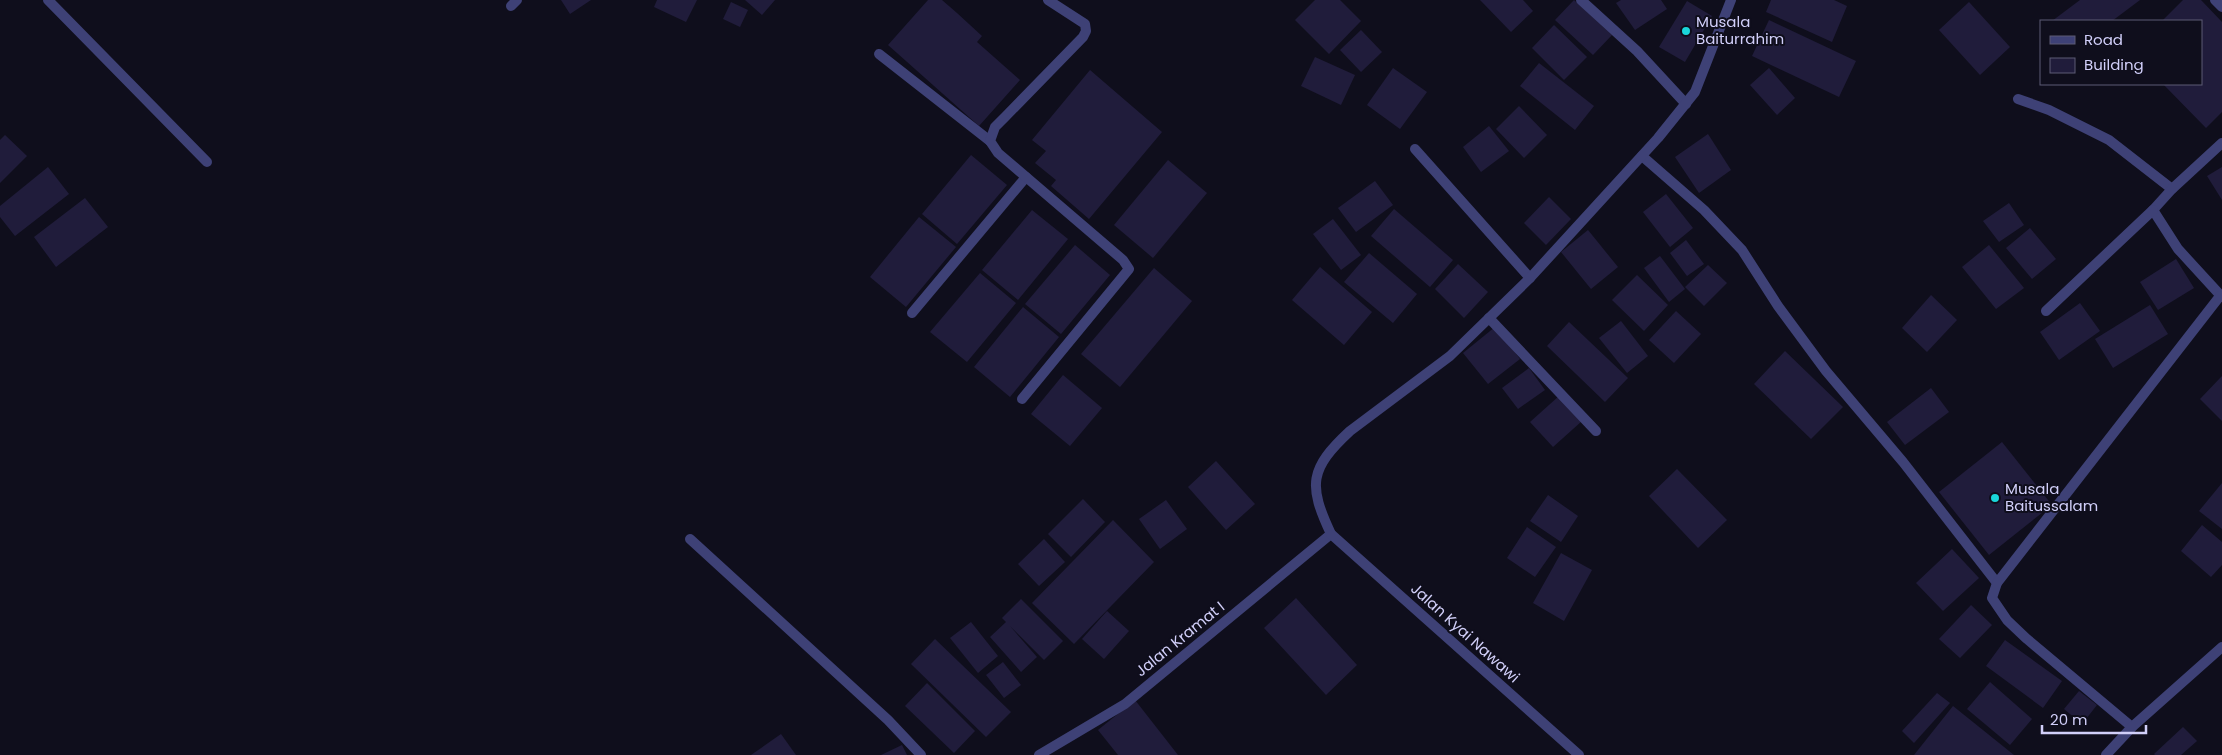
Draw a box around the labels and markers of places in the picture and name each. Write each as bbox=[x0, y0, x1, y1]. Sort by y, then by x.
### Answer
place label: Musala Baiturrahim bbox=[1696, 11, 1784, 49]
marker: Musala Baiturrahim bbox=[1680, 25, 1692, 37]
place label: Musala Baitussalam bbox=[2005, 478, 2098, 516]
marker: Musala Baitussalam bbox=[1989, 492, 2001, 504]

